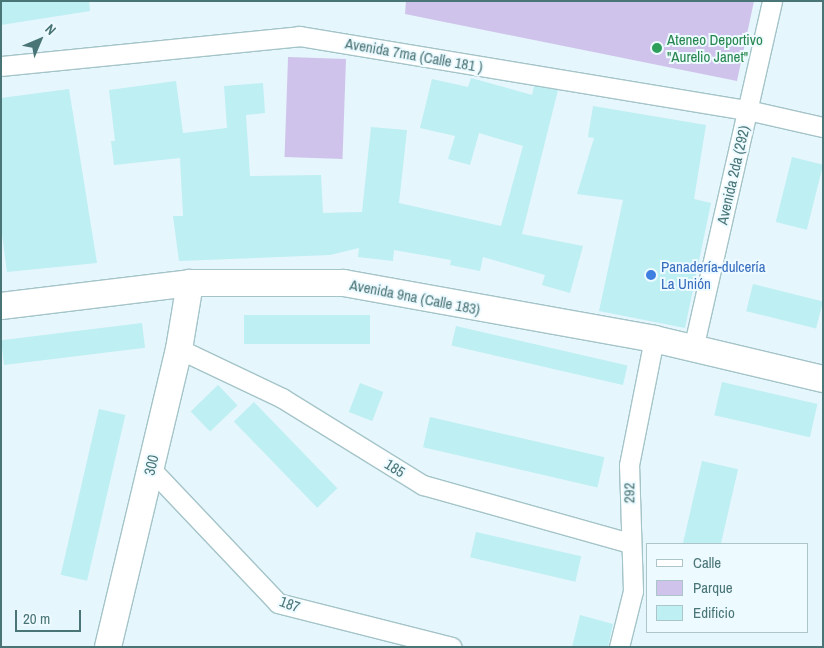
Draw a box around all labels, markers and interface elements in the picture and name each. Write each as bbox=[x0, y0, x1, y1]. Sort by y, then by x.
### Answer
north arrow bbox=[15, 15, 65, 65]
text: N bbox=[41, 20, 60, 39]
place label: Ateneo Deportivo "Aurelio Janet" bbox=[667, 30, 763, 65]
street label: Avenida 7ma (Calle 181 ) bbox=[344, 34, 484, 76]
marker: Ateneo Deportivo "Aurelio Janet" bbox=[651, 42, 663, 54]
street label: Avenida 2da (292) bbox=[713, 124, 753, 226]
place label: Panadería-dulcería La Unión bbox=[661, 257, 766, 292]
marker: Panadería-dulcería La Unión bbox=[645, 269, 657, 281]
street label: Avenida 9na (Calle 183) bbox=[348, 276, 482, 318]
street label: 300 bbox=[140, 453, 162, 477]
street label: 185 bbox=[382, 455, 408, 481]
street label: 292 bbox=[620, 483, 638, 503]
legend bbox=[646, 543, 809, 633]
text: Calle bbox=[693, 552, 721, 573]
text: Parque bbox=[693, 577, 733, 598]
street label: 187 bbox=[277, 592, 303, 616]
scale bar bbox=[18, 600, 84, 632]
text: Edificio bbox=[693, 602, 735, 623]
text: 20 m bbox=[23, 608, 50, 629]

